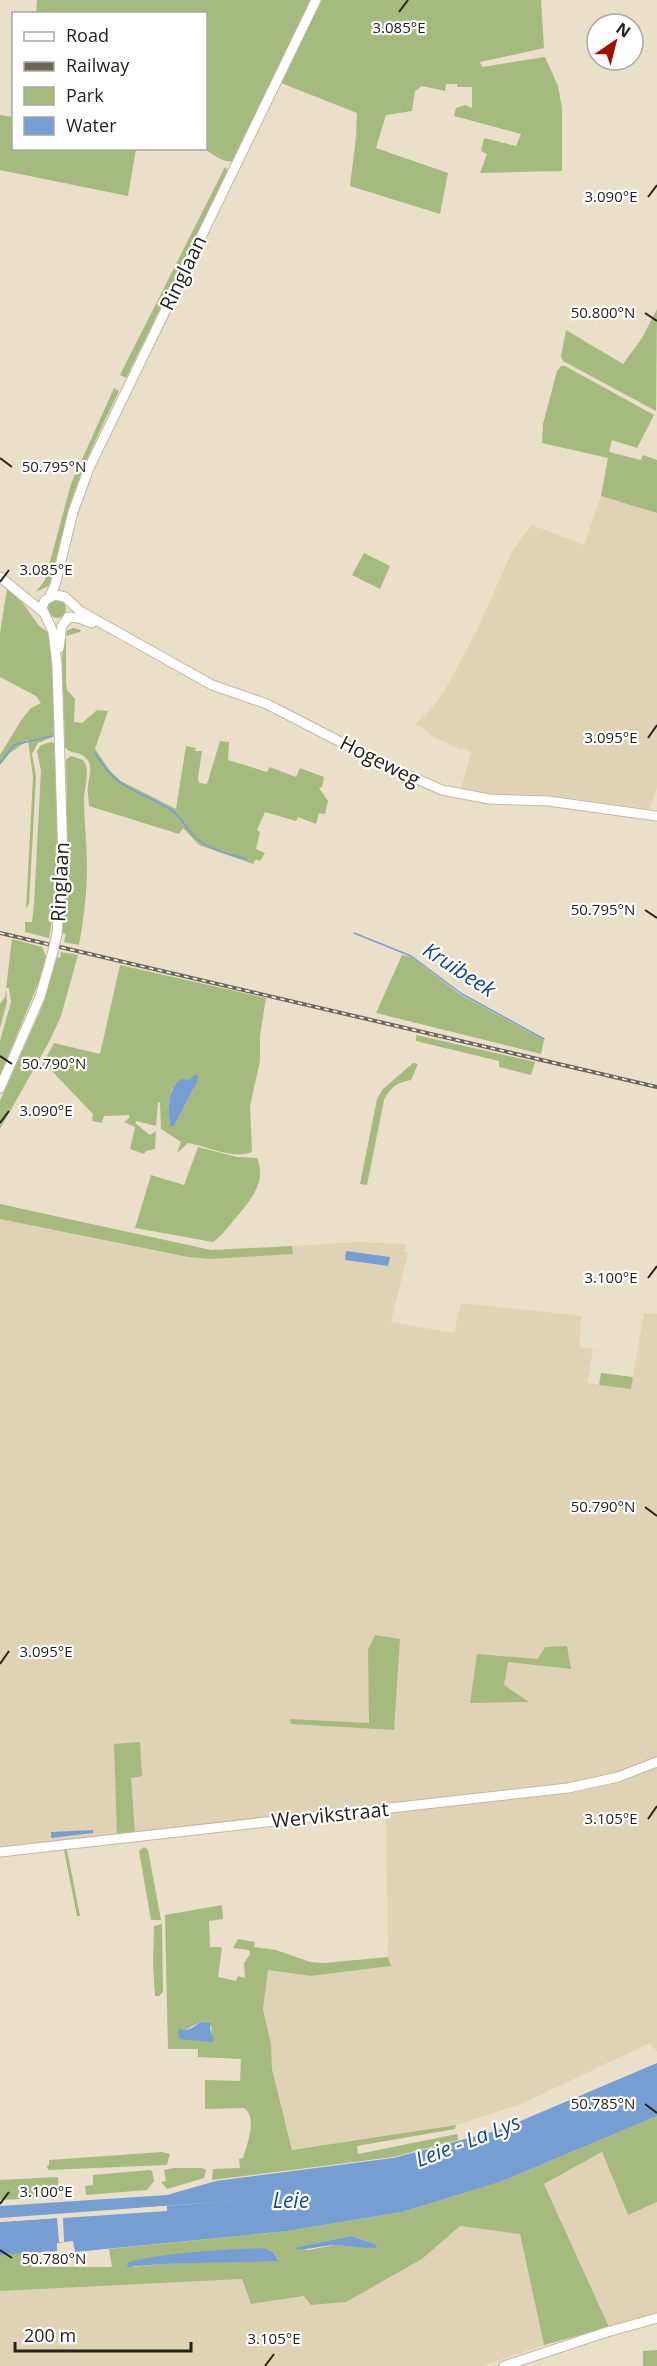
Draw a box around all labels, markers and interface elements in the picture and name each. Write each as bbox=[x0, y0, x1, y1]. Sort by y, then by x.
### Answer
legend bbox=[12, 12, 207, 150]
north arrow bbox=[585, 12, 645, 72]
text: 3.085°E bbox=[372, 17, 426, 37]
text: N bbox=[612, 17, 635, 42]
text: Road bbox=[66, 23, 109, 47]
text: Railway bbox=[66, 53, 130, 77]
text: Park bbox=[66, 83, 104, 107]
text: Water bbox=[66, 113, 117, 137]
text: 3.090°E bbox=[584, 186, 638, 206]
street label: Ringlaan bbox=[153, 231, 212, 315]
text: 50.800°N bbox=[571, 302, 635, 322]
text: 50.795°N bbox=[22, 456, 86, 476]
text: 3.085°E bbox=[19, 559, 73, 579]
text: 3.095°E bbox=[584, 727, 638, 747]
street label: Hogeweg bbox=[336, 729, 425, 792]
street label: Ringlaan bbox=[44, 841, 75, 923]
text: 50.795°N bbox=[571, 899, 635, 919]
water label: Kruibeek bbox=[418, 935, 502, 1003]
text: 50.790°N bbox=[22, 1053, 86, 1073]
text: 3.090°E bbox=[19, 1100, 73, 1120]
text: 3.100°E bbox=[584, 1267, 638, 1287]
text: 50.790°N bbox=[571, 1496, 635, 1516]
text: 3.095°E bbox=[19, 1641, 73, 1661]
street label: Wervikstraat bbox=[270, 1795, 390, 1834]
text: 3.105°E bbox=[584, 1808, 638, 1828]
text: 50.785°N bbox=[571, 2093, 635, 2113]
water label: Leie - La Lys bbox=[411, 2107, 524, 2173]
text: 3.100°E bbox=[19, 2181, 73, 2201]
water label: Leie bbox=[273, 2186, 309, 2214]
text: 50.780°N bbox=[22, 2248, 86, 2268]
scale bar bbox=[15, 2315, 190, 2353]
text: 200 m bbox=[24, 2323, 76, 2347]
text: 3.105°E bbox=[247, 2328, 301, 2348]

